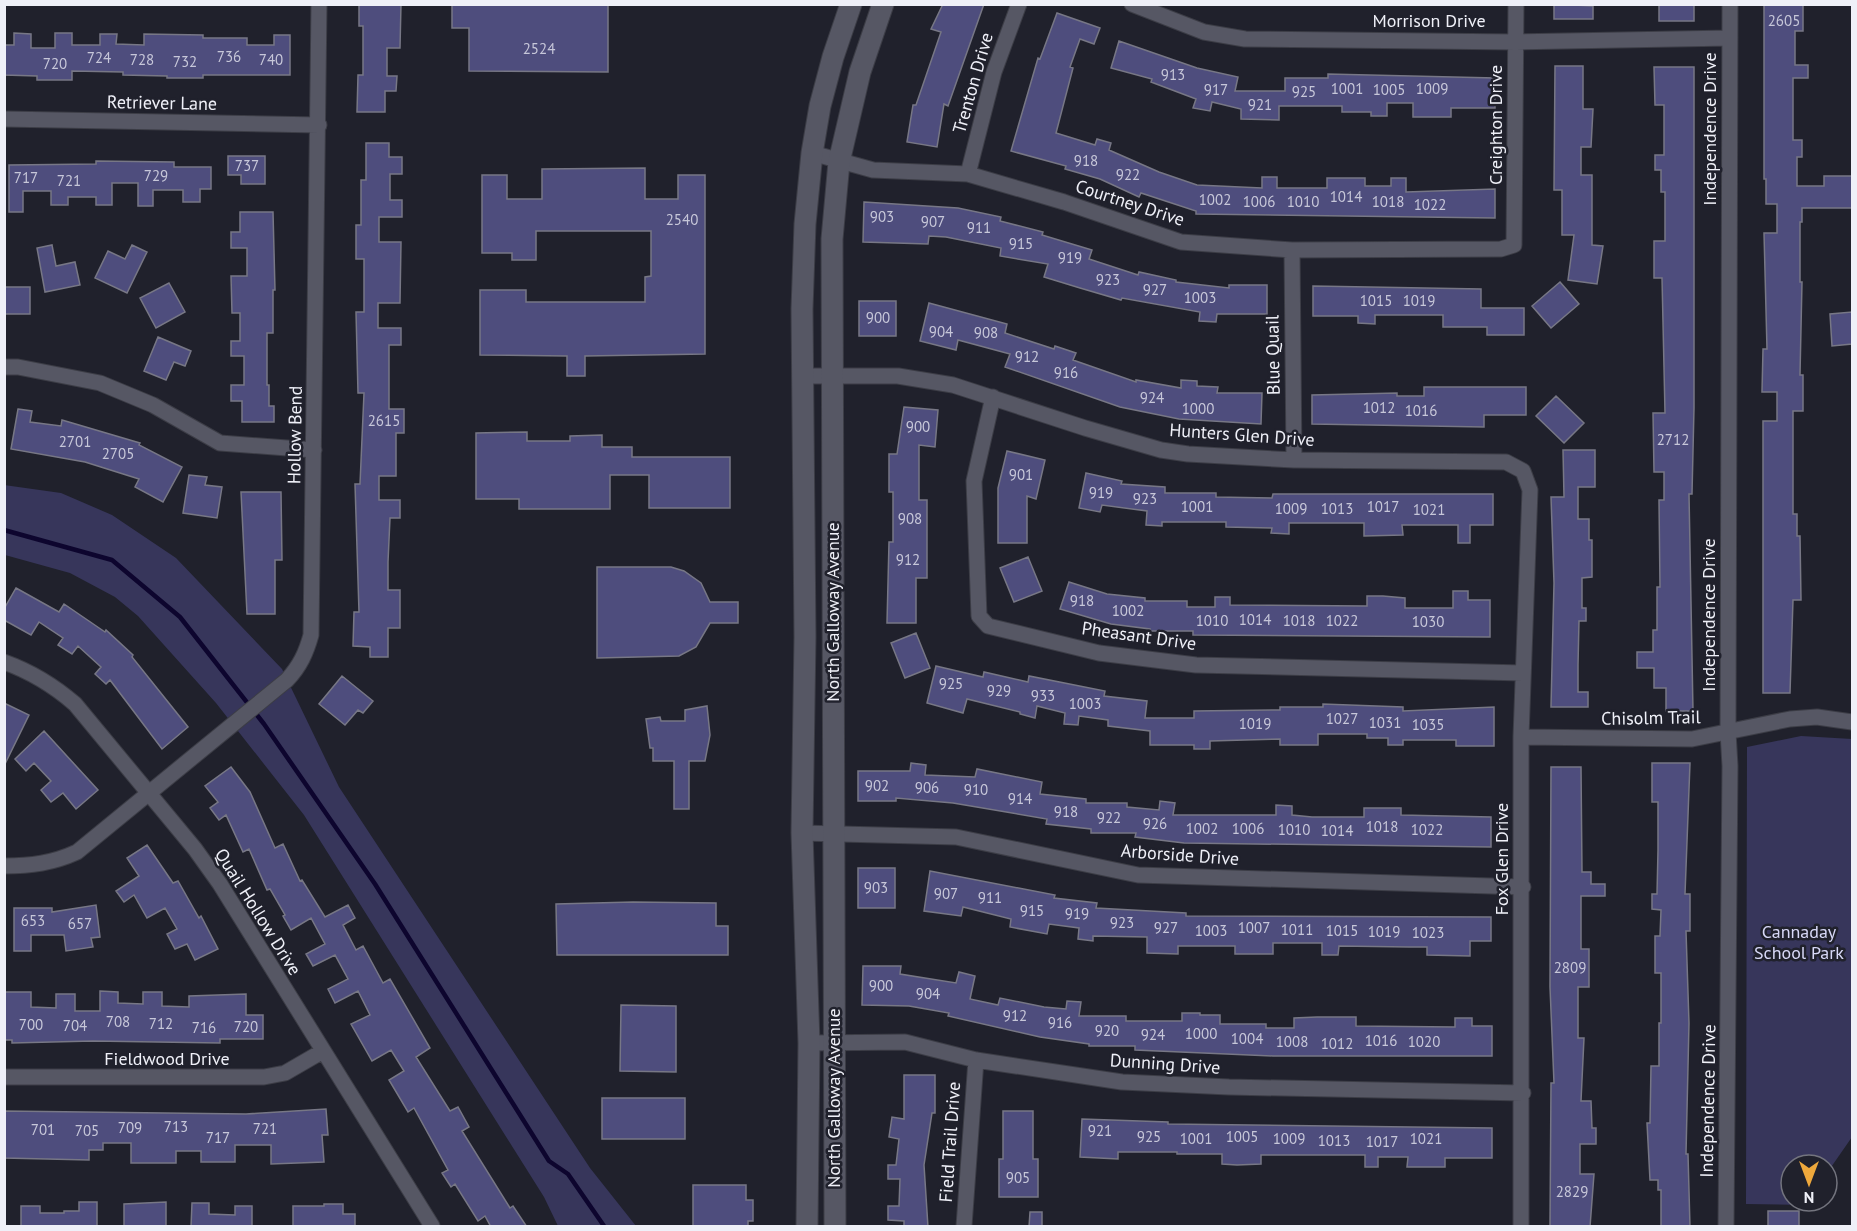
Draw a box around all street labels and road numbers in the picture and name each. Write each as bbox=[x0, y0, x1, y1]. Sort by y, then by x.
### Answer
street label: Morrison Drive bbox=[1372, 9, 1486, 32]
street label: Trenton Drive bbox=[947, 30, 998, 136]
street label: Independence Drive bbox=[1698, 52, 1721, 206]
street label: Creighton Drive bbox=[1484, 65, 1507, 185]
street label: Retriever Lane bbox=[107, 90, 217, 115]
street label: Courtney Drive bbox=[1073, 174, 1188, 231]
street label: Blue Quail bbox=[1260, 314, 1285, 395]
street label: Hollow Bend bbox=[282, 386, 307, 484]
street label: Hunters Glen Drive bbox=[1169, 418, 1315, 451]
street label: North Galloway Avenue bbox=[821, 522, 844, 702]
street label: Independence Drive bbox=[1697, 538, 1720, 692]
street label: Pheasant Drive bbox=[1080, 616, 1198, 655]
street label: Chisolm Trail bbox=[1601, 705, 1702, 730]
street label: Fox Glen Drive bbox=[1490, 803, 1513, 915]
street label: Arborside Drive bbox=[1120, 839, 1240, 870]
street label: Quail Hollow Drive bbox=[210, 844, 307, 980]
street label: North Galloway Avenue bbox=[822, 1008, 845, 1188]
street label: Independence Drive bbox=[1695, 1024, 1720, 1178]
street label: Fieldwood Drive bbox=[104, 1047, 230, 1070]
street label: Dunning Drive bbox=[1109, 1048, 1221, 1079]
street label: Field Trail Drive bbox=[934, 1081, 965, 1203]

